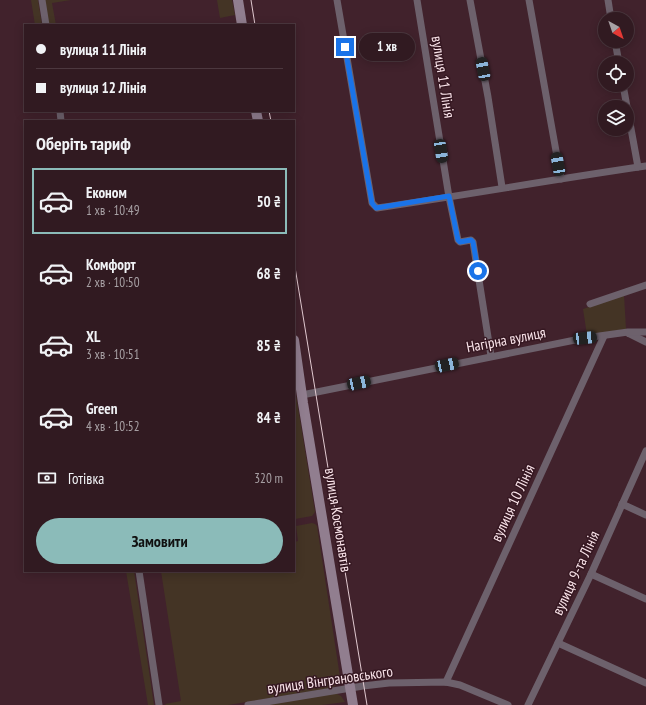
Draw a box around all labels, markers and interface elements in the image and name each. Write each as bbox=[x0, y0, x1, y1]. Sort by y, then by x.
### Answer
north arrow bbox=[598, 12, 634, 48]
map controls bbox=[598, 12, 634, 136]
callout: 1 хв bbox=[359, 33, 415, 61]
street label: вулиця 11 Лінія bbox=[428, 35, 459, 119]
route end bbox=[336, 38, 354, 56]
text: 1 хв bbox=[377, 38, 397, 55]
text: вулиця 11 Лінія bbox=[60, 40, 146, 59]
car bbox=[475, 56, 491, 82]
button: locate bbox=[598, 56, 634, 92]
text: вулиця 12 Лінія bbox=[60, 78, 146, 97]
button: layers bbox=[598, 100, 634, 136]
text: Оберіть тариф bbox=[36, 132, 131, 155]
car bbox=[433, 138, 449, 164]
car bbox=[550, 151, 566, 177]
icon: car bbox=[38, 183, 74, 219]
text: Економ bbox=[86, 183, 127, 202]
text: 50 ₴ bbox=[256, 192, 281, 211]
text: 1 хв · 10:49 bbox=[86, 202, 140, 219]
icon: car bbox=[38, 255, 74, 291]
text: Комфорт bbox=[86, 255, 136, 274]
route start bbox=[469, 262, 487, 280]
text: 68 ₴ bbox=[256, 264, 281, 283]
text: 2 хв · 10:50 bbox=[86, 274, 140, 291]
street label: Нагірна вулиця bbox=[465, 322, 547, 357]
icon: car bbox=[38, 327, 74, 363]
text: XL bbox=[86, 327, 100, 346]
car bbox=[572, 331, 598, 345]
text: 85 ₴ bbox=[256, 336, 281, 355]
text: 3 хв · 10:51 bbox=[86, 346, 140, 363]
car bbox=[434, 357, 460, 373]
car bbox=[346, 375, 372, 391]
icon: car bbox=[38, 399, 74, 435]
text: Green bbox=[86, 399, 118, 418]
text: 84 ₴ bbox=[256, 408, 281, 427]
text: 4 хв · 10:52 bbox=[86, 418, 140, 435]
street label: вулиця 10 Лінія bbox=[486, 461, 539, 544]
street label: вулиця Космонавтів bbox=[321, 466, 356, 573]
icon: cash bbox=[36, 467, 58, 489]
text: Готівка bbox=[68, 469, 104, 488]
text: 320 m bbox=[254, 470, 283, 487]
button: Замовити bbox=[36, 518, 283, 564]
street label: вулиця 9-та Лінія bbox=[548, 527, 603, 618]
street label: вулиця Вінграновського bbox=[266, 661, 394, 698]

